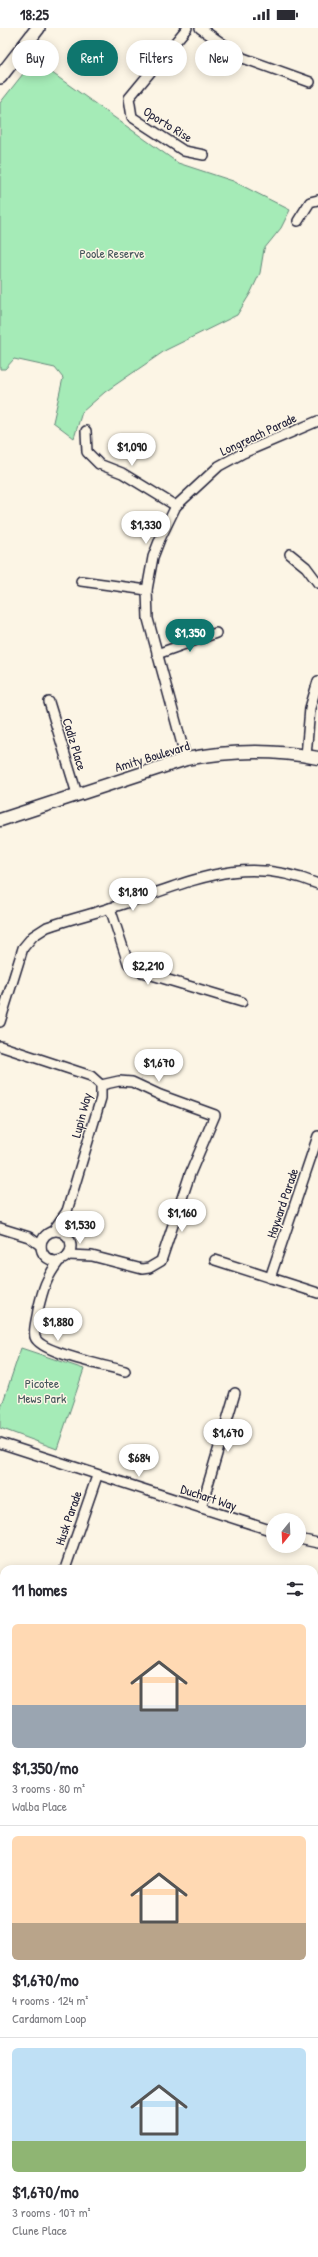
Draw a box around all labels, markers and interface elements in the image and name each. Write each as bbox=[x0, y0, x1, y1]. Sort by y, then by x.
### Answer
text: 18:25 bbox=[20, 4, 49, 25]
chip: Buy bbox=[12, 40, 59, 76]
chip: Rent bbox=[67, 40, 118, 76]
chip: Filters bbox=[126, 40, 187, 76]
chip: New bbox=[195, 40, 243, 76]
street label: Oporto Rise bbox=[140, 102, 196, 146]
park label: Poole Reserve bbox=[80, 244, 145, 262]
street label: Longreach Parade bbox=[217, 408, 299, 460]
pin: $1,090 bbox=[99, 433, 165, 467]
text: $1,090 bbox=[117, 437, 147, 455]
pin: $1,330 bbox=[113, 511, 179, 545]
text: $1,330 bbox=[130, 515, 162, 533]
pin: $1,350 bbox=[157, 619, 223, 653]
text: $1,350 bbox=[174, 623, 206, 641]
street label: Cadiz Place bbox=[59, 716, 91, 772]
street label: Amity Boulevard bbox=[113, 736, 191, 776]
pin: $1,810 bbox=[100, 878, 166, 912]
text: $1,810 bbox=[118, 882, 148, 900]
pin: $2,210 bbox=[115, 952, 181, 986]
text: $2,210 bbox=[132, 956, 164, 974]
pin: $1,670 bbox=[126, 1049, 192, 1083]
text: $1,670 bbox=[143, 1053, 175, 1071]
street label: Lupin Way bbox=[66, 1090, 96, 1140]
street label: Hayward Parade bbox=[262, 1166, 302, 1240]
pin: $1,160 bbox=[149, 1199, 215, 1233]
text: $1,160 bbox=[167, 1203, 197, 1221]
pin: $1,530 bbox=[47, 1211, 113, 1245]
text: $1,530 bbox=[64, 1215, 96, 1233]
pin: $1,880 bbox=[25, 1308, 91, 1342]
text: $1,880 bbox=[42, 1312, 74, 1330]
park label: Picotee Mews Park bbox=[18, 1374, 67, 1407]
pin: $1,670 bbox=[195, 1419, 261, 1453]
text: $1,670 bbox=[212, 1423, 244, 1441]
pin: $684 bbox=[115, 1444, 163, 1478]
text: $684 bbox=[128, 1448, 150, 1466]
street label: Duchart Way bbox=[179, 1479, 240, 1515]
street label: Husk Parade bbox=[50, 1488, 86, 1548]
north arrow bbox=[266, 1513, 306, 1553]
map controls bbox=[266, 1513, 306, 1553]
text: 11 homes bbox=[12, 1578, 67, 1601]
icon: filters bbox=[284, 1578, 306, 1600]
icon: home bbox=[123, 1650, 195, 1722]
text: $1,350/mo bbox=[12, 1756, 78, 1779]
text: 3 rooms · 80 m² bbox=[12, 1779, 85, 1797]
text: Walba Place bbox=[12, 1797, 67, 1815]
icon: home bbox=[123, 1862, 195, 1934]
text: $1,670/mo bbox=[12, 1968, 79, 1991]
text: 4 rooms · 124 m² bbox=[12, 1991, 88, 2009]
text: Cardamom Loop bbox=[12, 2009, 86, 2027]
icon: home bbox=[123, 2074, 195, 2146]
text: $1,670/mo bbox=[12, 2180, 79, 2203]
text: 3 rooms · 107 m² bbox=[12, 2203, 91, 2221]
text: Clune Place bbox=[12, 2221, 67, 2239]

